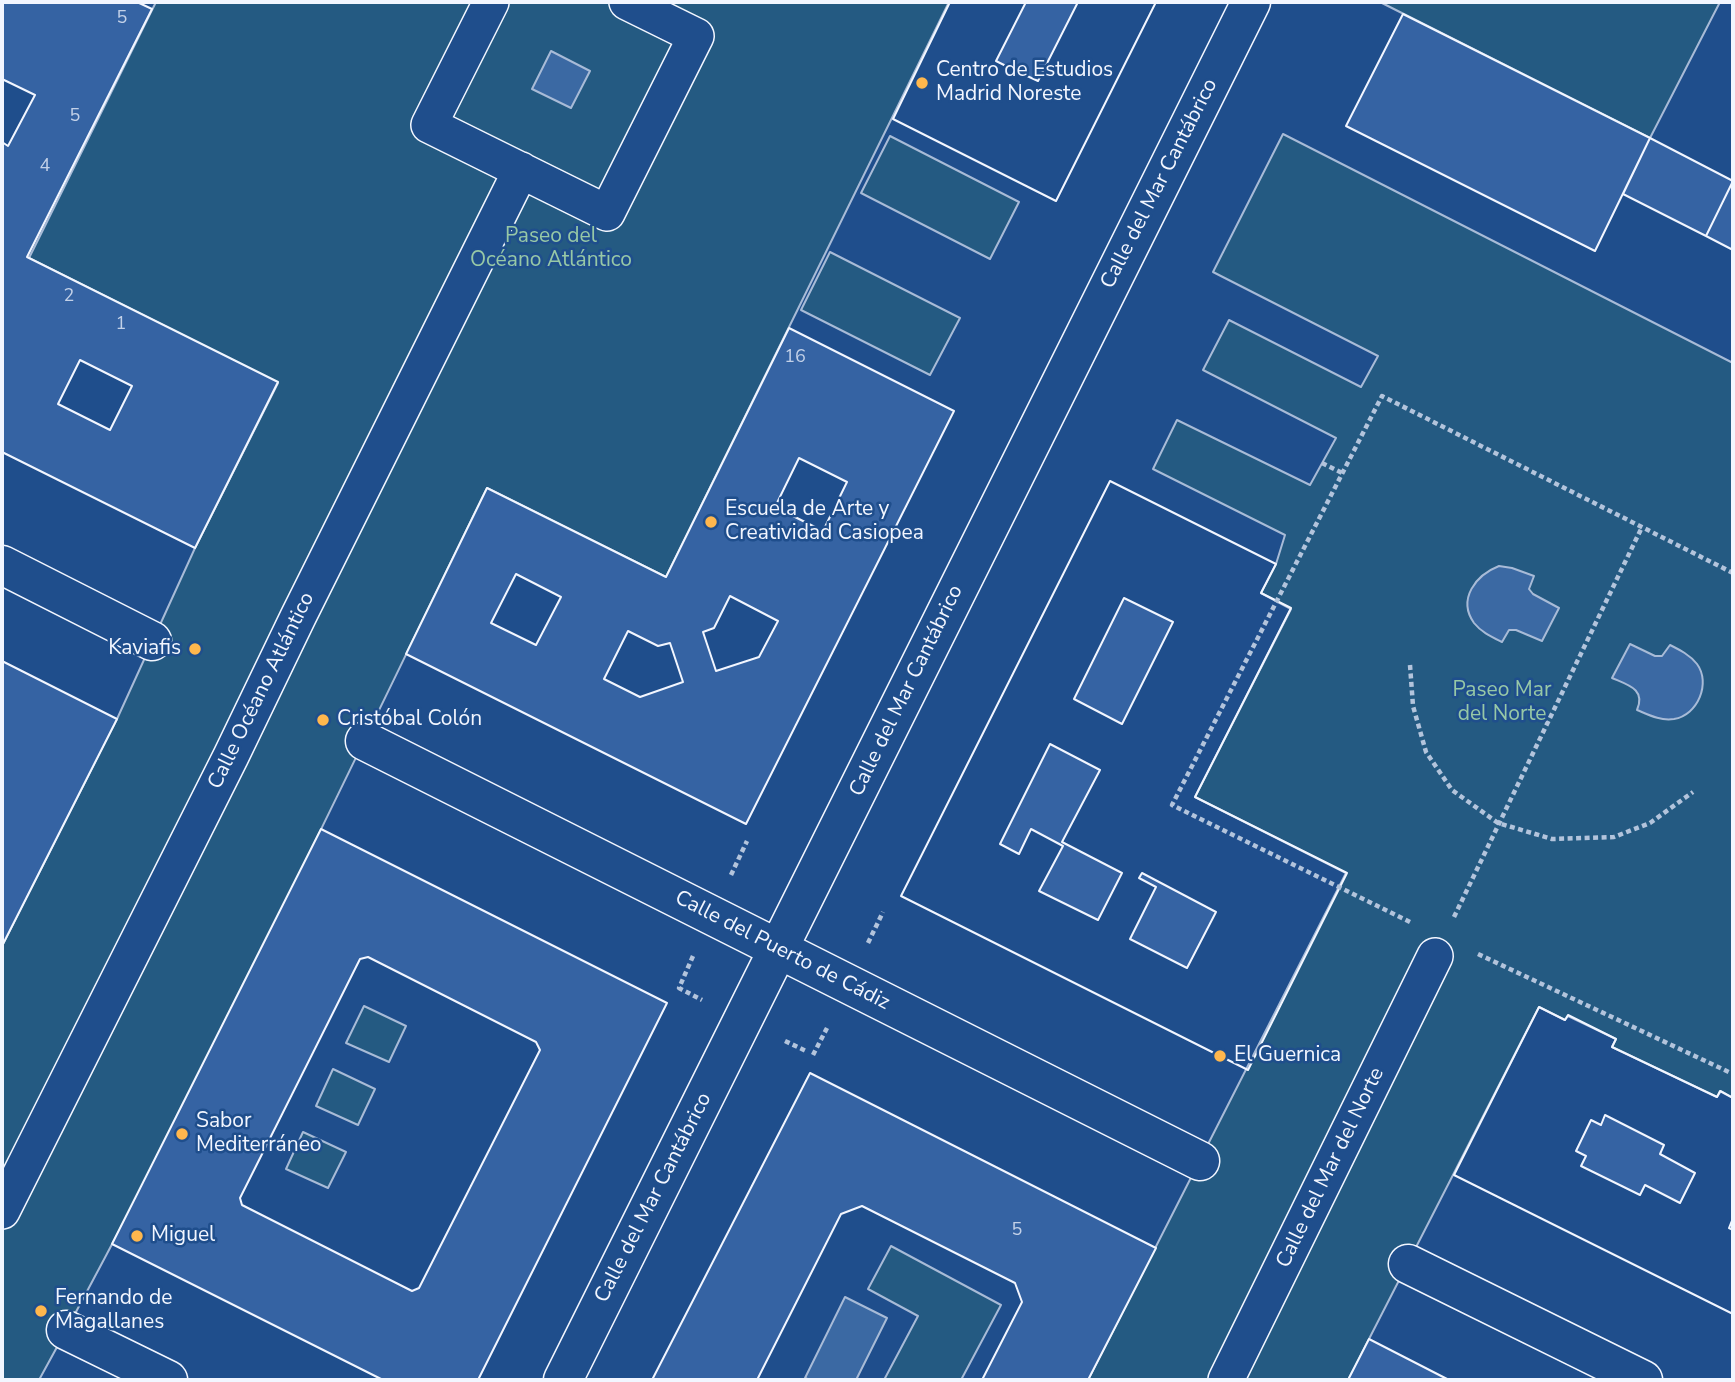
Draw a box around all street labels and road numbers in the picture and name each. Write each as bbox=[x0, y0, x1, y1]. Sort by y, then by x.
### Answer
street label: Calle del Mar Cantábrico bbox=[1096, 75, 1224, 293]
street label: Calle del Mar Cantábrico bbox=[845, 581, 969, 801]
street label: Calle Océano Atlántico bbox=[203, 588, 321, 794]
street label: Calle del Puerto de Cádiz bbox=[670, 886, 894, 1016]
street label: Calle del Mar del Norte bbox=[1272, 1064, 1390, 1272]
street label: Calle del Mar Cantábrico bbox=[590, 1089, 718, 1307]

